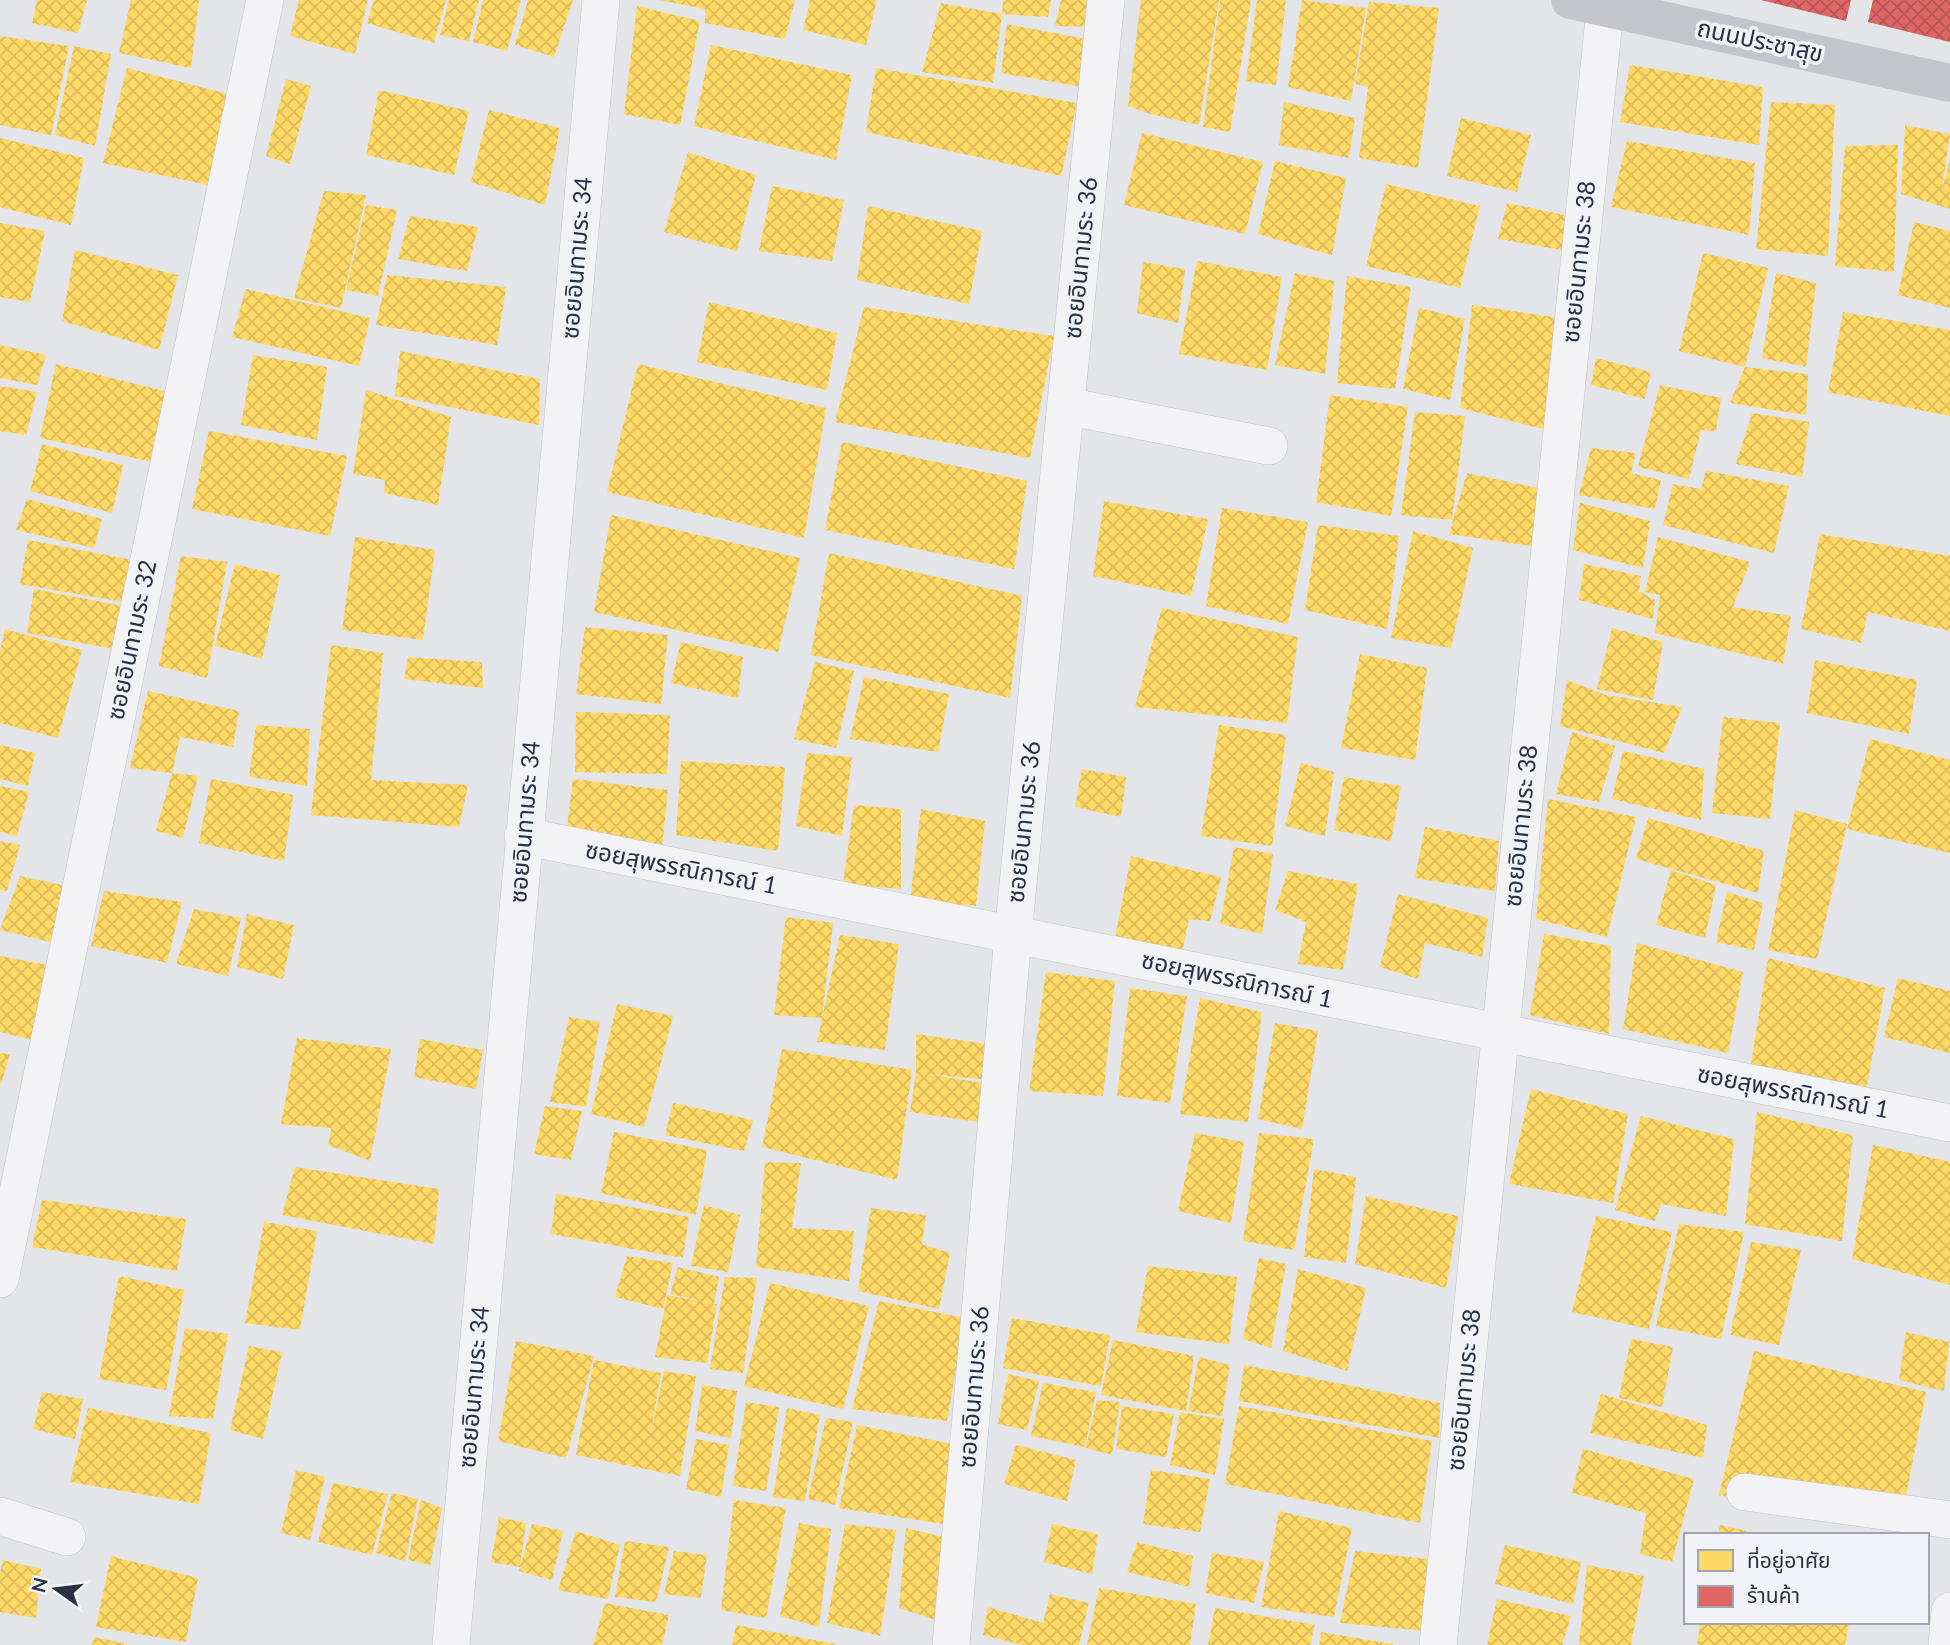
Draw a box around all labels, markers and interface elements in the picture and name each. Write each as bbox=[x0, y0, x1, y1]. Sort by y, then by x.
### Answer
street label: ถนนประชาสุข bbox=[1694, 12, 1826, 69]
street label: ซอยอินทามระ 34 bbox=[554, 175, 597, 340]
street label: ซอยอินทามระ 36 bbox=[1057, 175, 1102, 340]
street label: ซอยอินทามระ 38 bbox=[1555, 179, 1600, 344]
street label: ซอยอินทามระ 32 bbox=[99, 557, 162, 722]
street label: ซอยอินทามระ 34 bbox=[502, 739, 545, 904]
street label: ซอยอินทามระ 36 bbox=[1000, 739, 1045, 904]
street label: ซอยอินทามระ 38 bbox=[1497, 743, 1542, 908]
street label: ซอยสุพรรณิการณ์ 1 bbox=[583, 834, 780, 901]
street label: ซอยสุพรรณิการณ์ 1 bbox=[1139, 944, 1336, 1015]
street label: ซอยสุพรรณิการณ์ 1 bbox=[1695, 1058, 1892, 1125]
street label: ซอยอินทามระ 34 bbox=[451, 1304, 494, 1469]
street label: ซอยอินทามระ 36 bbox=[951, 1305, 994, 1469]
street label: ซอยอินทามระ 38 bbox=[1440, 1307, 1485, 1472]
legend bbox=[1684, 1533, 1929, 1624]
text: ที่อยู่อาศัย bbox=[1747, 1546, 1831, 1574]
north arrow bbox=[21, 1554, 91, 1624]
text: N bbox=[26, 1575, 52, 1595]
text: ร้านค้า bbox=[1747, 1582, 1800, 1607]

